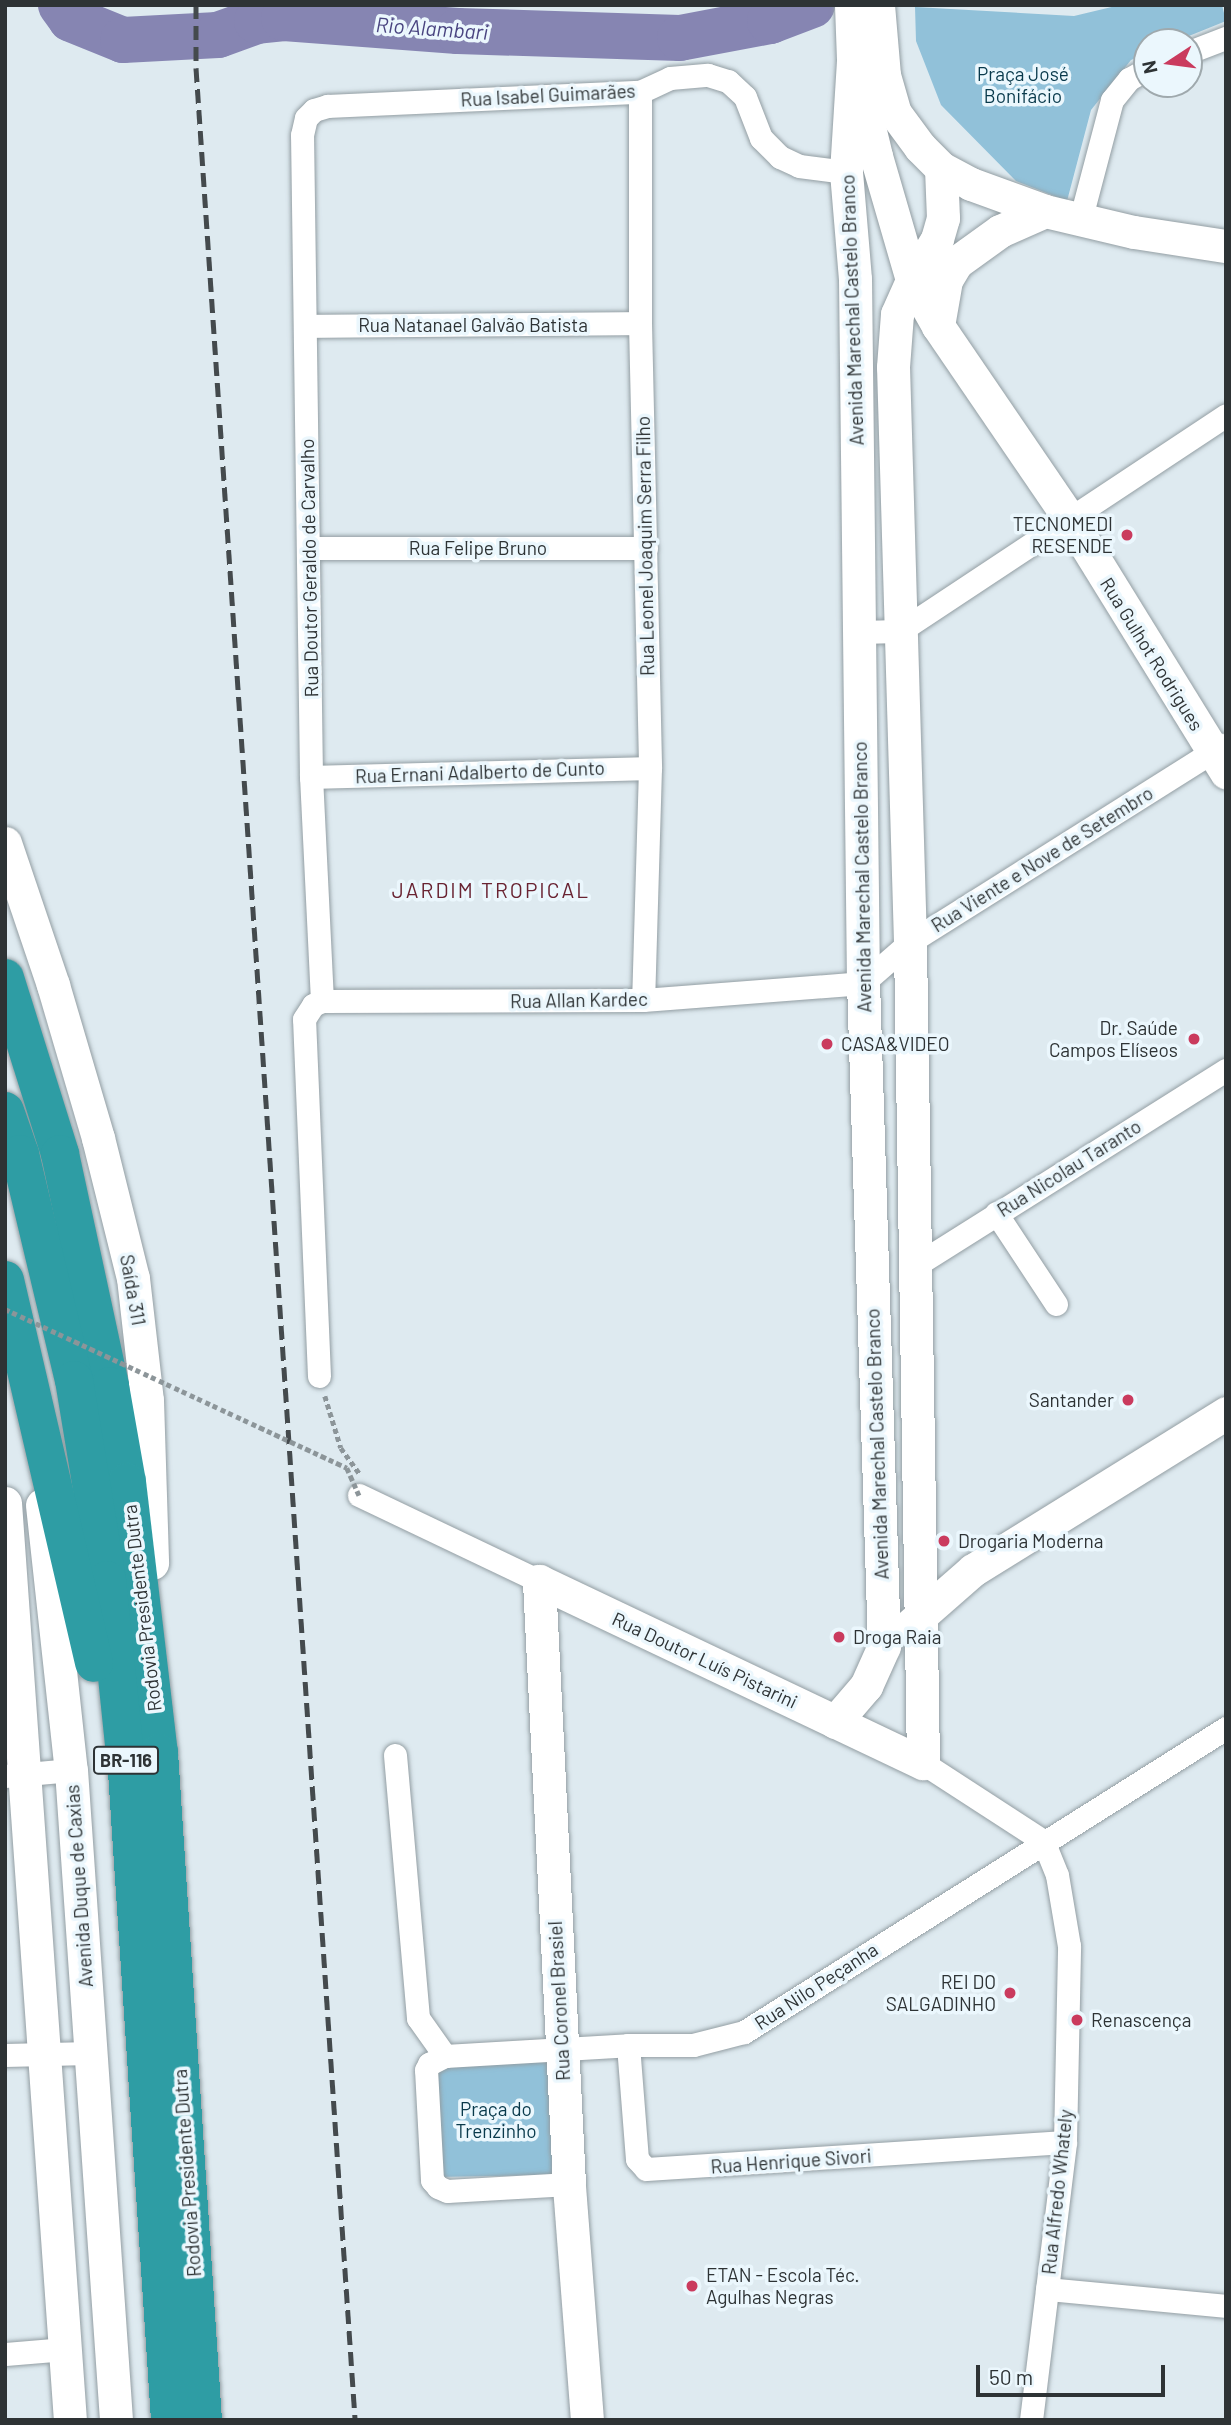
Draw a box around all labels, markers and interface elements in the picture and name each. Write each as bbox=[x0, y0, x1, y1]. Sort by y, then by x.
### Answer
water label: Rio Alambari bbox=[375, 12, 489, 44]
north arrow bbox=[1133, 28, 1203, 98]
text: N bbox=[1136, 59, 1162, 76]
park label: Praça José Bonifácio bbox=[977, 63, 1069, 107]
street label: Rua Isabel Guimarães bbox=[460, 79, 636, 111]
street label: Avenida Marechal Castelo Branco bbox=[836, 174, 868, 446]
street label: Rua Natanael Galvão Batista bbox=[358, 314, 588, 336]
street label: Rua Leonel Joaquim Serra Filho bbox=[631, 416, 659, 676]
street label: Rua Doutor Geraldo de Carvalho bbox=[295, 438, 323, 698]
place label: TECNOMEDI RESENDE bbox=[1013, 513, 1113, 557]
marker: TECNOMEDI RESENDE bbox=[1119, 527, 1135, 543]
street label: Rua Felipe Bruno bbox=[409, 537, 547, 559]
street label: Rua Gulhot Rodrigues bbox=[1096, 573, 1208, 735]
street label: Avenida Marechal Castelo Branco bbox=[848, 741, 876, 1013]
street label: Rua Ernani Adalberto de Cunto bbox=[355, 756, 605, 788]
street label: Rua Viente e Nove de Setembro bbox=[927, 781, 1157, 937]
district label: JARDIM TROPICAL bbox=[394, 877, 588, 903]
street label: Rua Allan Kardec bbox=[510, 987, 648, 1013]
place label: Dr. Saúde Campos Elíseos bbox=[1049, 1017, 1178, 1061]
marker: Dr. Saúde Campos Elíseos bbox=[1184, 1029, 1204, 1049]
place label: CASA&VIDEO bbox=[841, 1033, 950, 1055]
marker: CASA&VIDEO bbox=[819, 1036, 835, 1052]
street label: Rua Nicolau Taranto bbox=[993, 1115, 1145, 1221]
street label: Saída 311 bbox=[116, 1253, 150, 1327]
street label: Avenida Marechal Castelo Branco bbox=[861, 1308, 893, 1580]
place label: Santander bbox=[1029, 1389, 1114, 1411]
marker: Santander bbox=[1120, 1392, 1136, 1408]
street label: Rodovia Presidente Dutra bbox=[118, 1503, 166, 1713]
place label: Drogaria Moderna bbox=[958, 1530, 1103, 1552]
marker: Drogaria Moderna bbox=[936, 1533, 952, 1549]
street label: Rua Doutor Luís Pistarini bbox=[609, 1607, 801, 1713]
place label: Droga Raia bbox=[853, 1626, 941, 1648]
marker: Droga Raia bbox=[831, 1629, 847, 1645]
road number: BR-116 bbox=[93, 1745, 159, 1774]
street label: Avenida Duque de Caxias bbox=[61, 1784, 97, 1988]
street label: Rua Coronel Brasiel bbox=[543, 1921, 575, 2081]
street label: Rua Nilo Peçanha bbox=[750, 1938, 882, 2034]
place label: REI DO SALGADINHO bbox=[886, 1971, 996, 2015]
marker: REI DO SALGADINHO bbox=[1002, 1985, 1018, 2001]
place label: Renascença bbox=[1091, 2009, 1191, 2031]
marker: Renascença bbox=[1069, 2012, 1085, 2028]
street label: Rodovia Presidente Dutra bbox=[168, 2068, 206, 2278]
park label: Praça do Trenzinho bbox=[456, 2098, 536, 2142]
street label: Rua Alfredo Whately bbox=[1037, 2108, 1077, 2276]
street label: Rua Henrique Sivori bbox=[710, 2144, 872, 2178]
place label: ETAN - Escola Téc. Agulhas Negras bbox=[706, 2264, 860, 2308]
marker: ETAN - Escola Téc. Agulhas Negras bbox=[684, 2278, 700, 2294]
scale bar bbox=[979, 2352, 1168, 2396]
text: 50 m bbox=[989, 2364, 1033, 2389]

